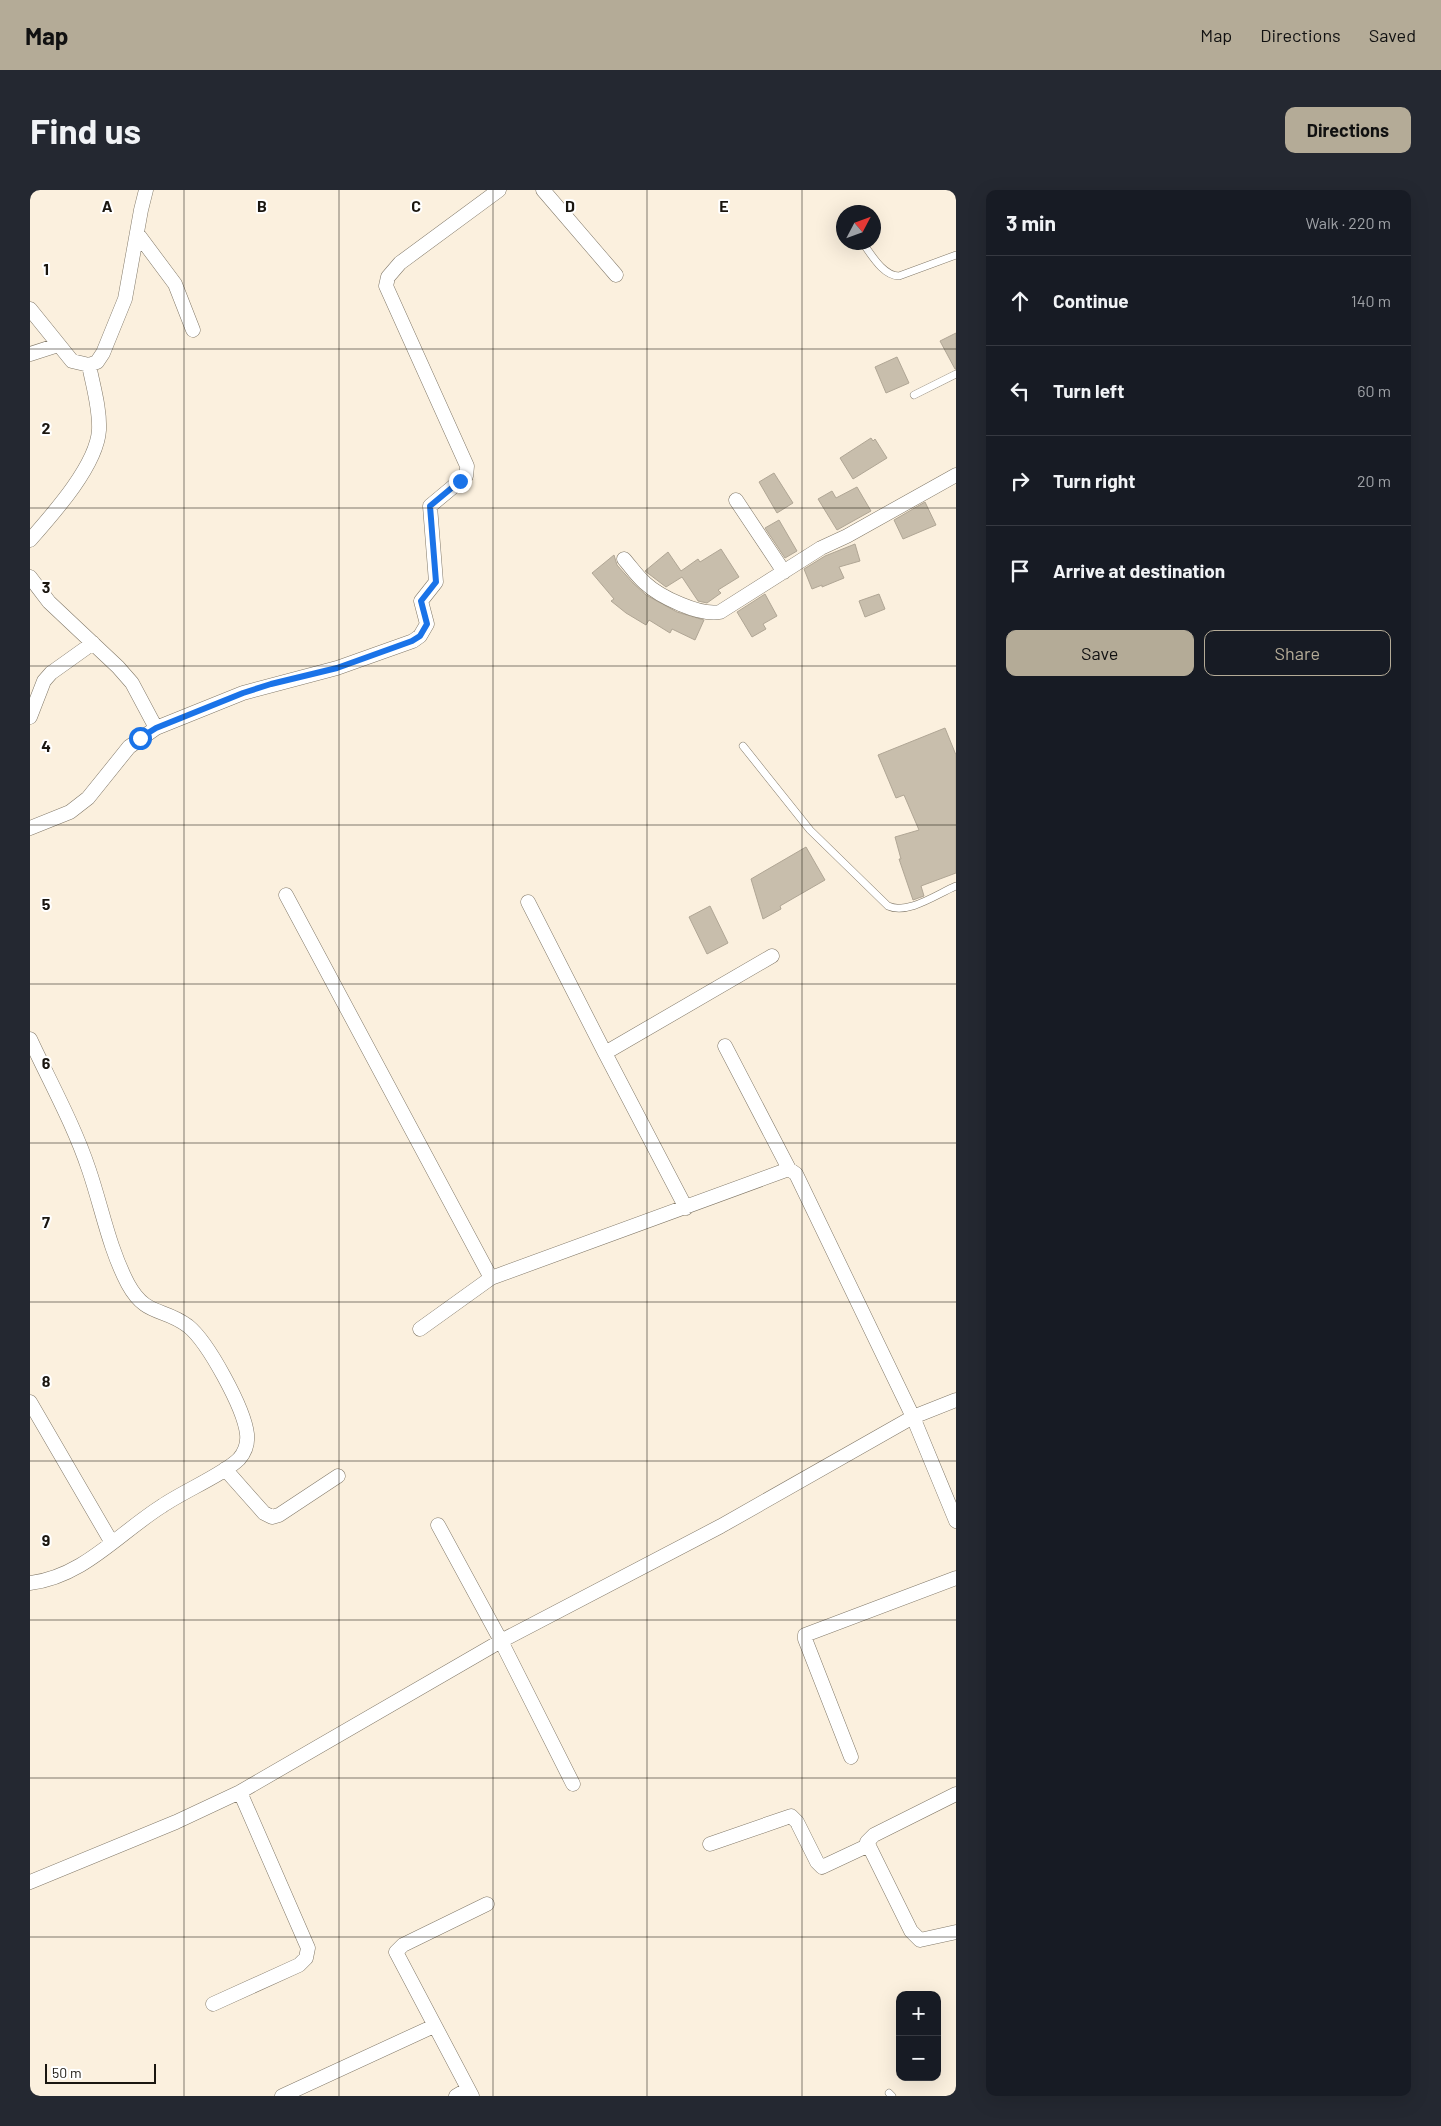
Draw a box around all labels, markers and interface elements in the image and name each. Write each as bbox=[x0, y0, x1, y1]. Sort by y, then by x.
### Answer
text: Map bbox=[25, 21, 68, 50]
text: Map bbox=[1200, 24, 1232, 46]
text: Directions bbox=[1260, 24, 1341, 46]
text: Saved bbox=[1369, 24, 1416, 46]
button: Directions bbox=[1285, 107, 1411, 153]
text: Find us bbox=[30, 109, 141, 151]
text: A bbox=[102, 196, 113, 215]
text: B bbox=[257, 196, 267, 215]
text: C bbox=[411, 196, 421, 215]
text: D bbox=[565, 196, 575, 215]
text: E bbox=[719, 196, 729, 215]
north arrow bbox=[836, 205, 881, 250]
text: 3 min bbox=[1006, 210, 1056, 235]
text: Walk · 220 m bbox=[1305, 213, 1391, 232]
text: 1 bbox=[43, 259, 49, 278]
icon: ahead bbox=[1006, 287, 1034, 315]
text: Continue bbox=[1053, 289, 1129, 312]
text: 140 m bbox=[1351, 291, 1391, 310]
icon: left bbox=[1006, 377, 1034, 405]
text: Turn left bbox=[1053, 379, 1124, 402]
text: 60 m bbox=[1357, 381, 1391, 400]
text: 2 bbox=[42, 418, 51, 437]
icon: right bbox=[1006, 467, 1034, 495]
text: Turn right bbox=[1053, 469, 1135, 492]
route end bbox=[449, 470, 472, 493]
text: 20 m bbox=[1357, 471, 1391, 490]
icon: arrive bbox=[1006, 557, 1034, 585]
text: Arrive at destination bbox=[1053, 559, 1225, 582]
text: 3 bbox=[42, 577, 50, 596]
button: Save bbox=[1006, 630, 1194, 676]
button: Share bbox=[1204, 630, 1391, 676]
route start bbox=[129, 727, 152, 750]
text: 4 bbox=[41, 736, 51, 755]
text: 5 bbox=[42, 894, 51, 913]
text: 6 bbox=[42, 1053, 51, 1072]
text: 7 bbox=[42, 1212, 50, 1231]
text: 8 bbox=[42, 1371, 51, 1390]
text: 9 bbox=[42, 1530, 50, 1549]
map controls bbox=[896, 1991, 941, 2081]
button: + bbox=[896, 1991, 941, 2036]
button: − bbox=[896, 2036, 941, 2081]
scale bar bbox=[45, 2061, 156, 2084]
text: 50 m bbox=[52, 2064, 81, 2081]

